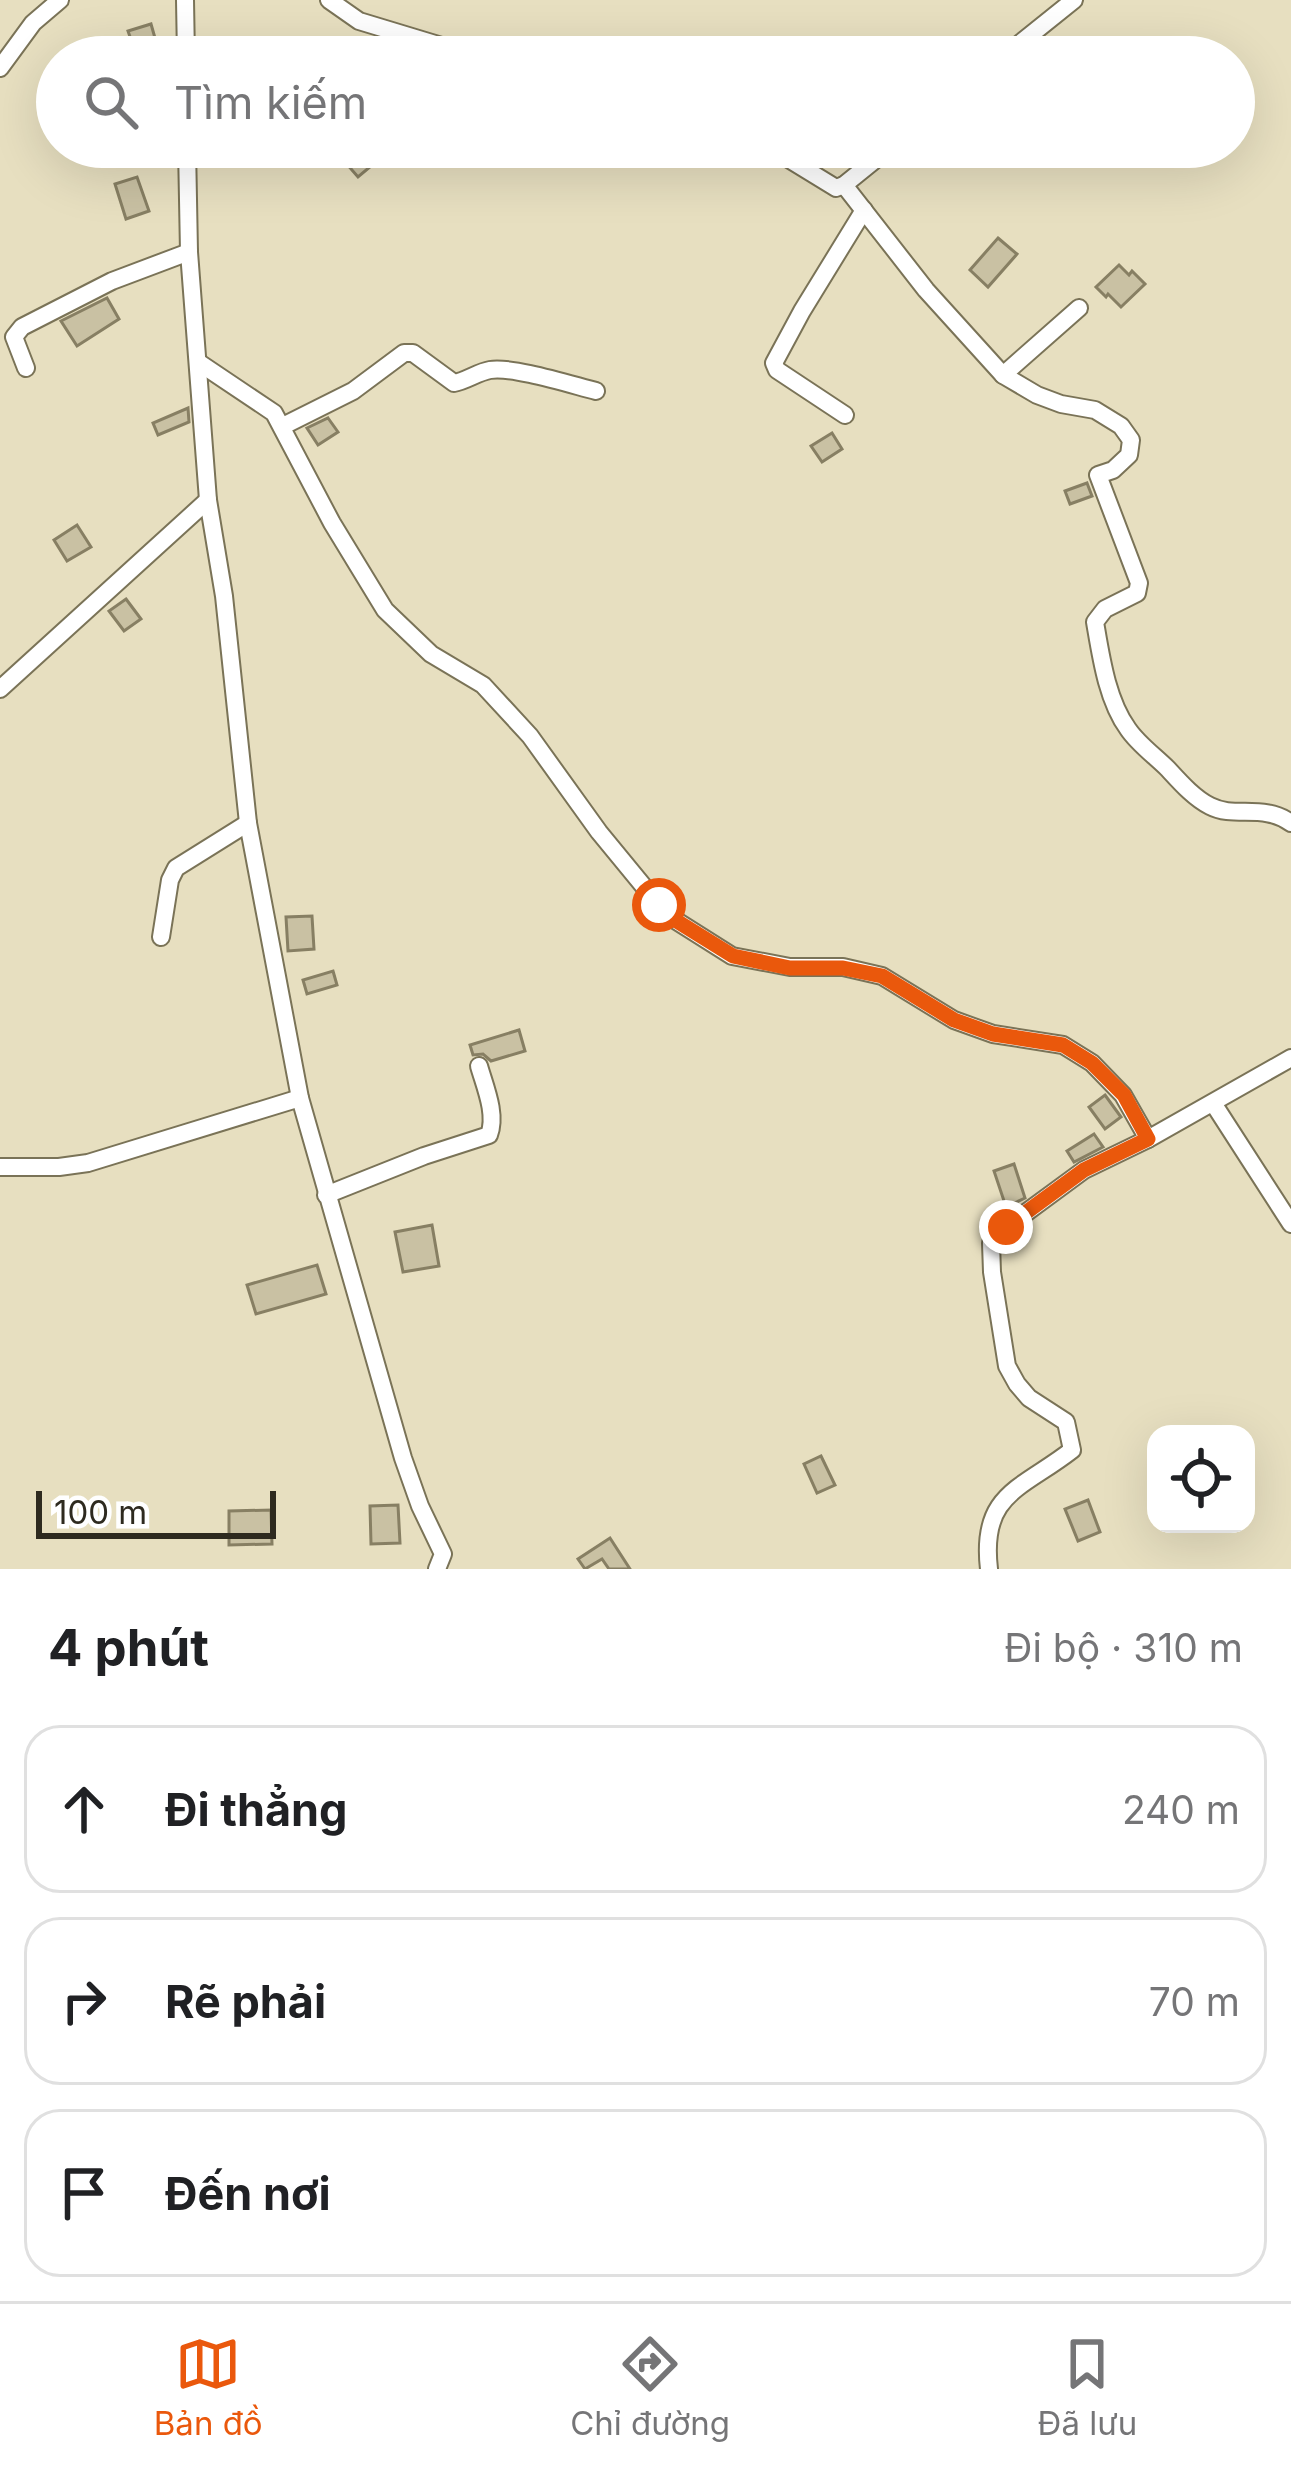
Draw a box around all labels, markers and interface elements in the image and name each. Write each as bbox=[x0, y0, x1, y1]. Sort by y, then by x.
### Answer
search box bbox=[36, 36, 1255, 168]
icon: search bbox=[78, 69, 144, 135]
text: Tìm kiếm bbox=[174, 75, 367, 130]
route start bbox=[632, 878, 686, 932]
route end bbox=[979, 1200, 1033, 1254]
map controls bbox=[1147, 1425, 1255, 1533]
button: locate bbox=[1147, 1425, 1255, 1533]
scale bar bbox=[36, 1485, 276, 1538]
text: 100 m bbox=[54, 1492, 147, 1532]
text: 4 phút bbox=[48, 1617, 209, 1678]
text: Đi bộ · 310 m bbox=[1004, 1624, 1243, 1671]
icon: ahead bbox=[51, 1776, 117, 1842]
text: Đi thẳng bbox=[165, 1782, 348, 1837]
text: 240 m bbox=[1122, 1786, 1240, 1833]
icon: right bbox=[51, 1968, 117, 2034]
text: Rẽ phải bbox=[165, 1974, 326, 2029]
text: 70 m bbox=[1149, 1978, 1240, 2025]
icon: arrive bbox=[51, 2160, 117, 2226]
text: Đến nơi bbox=[165, 2166, 331, 2221]
tab: Bản đồ bbox=[154, 2331, 263, 2443]
tab: Chỉ đường bbox=[570, 2331, 730, 2443]
tab: Đã lưu bbox=[1038, 2331, 1137, 2443]

